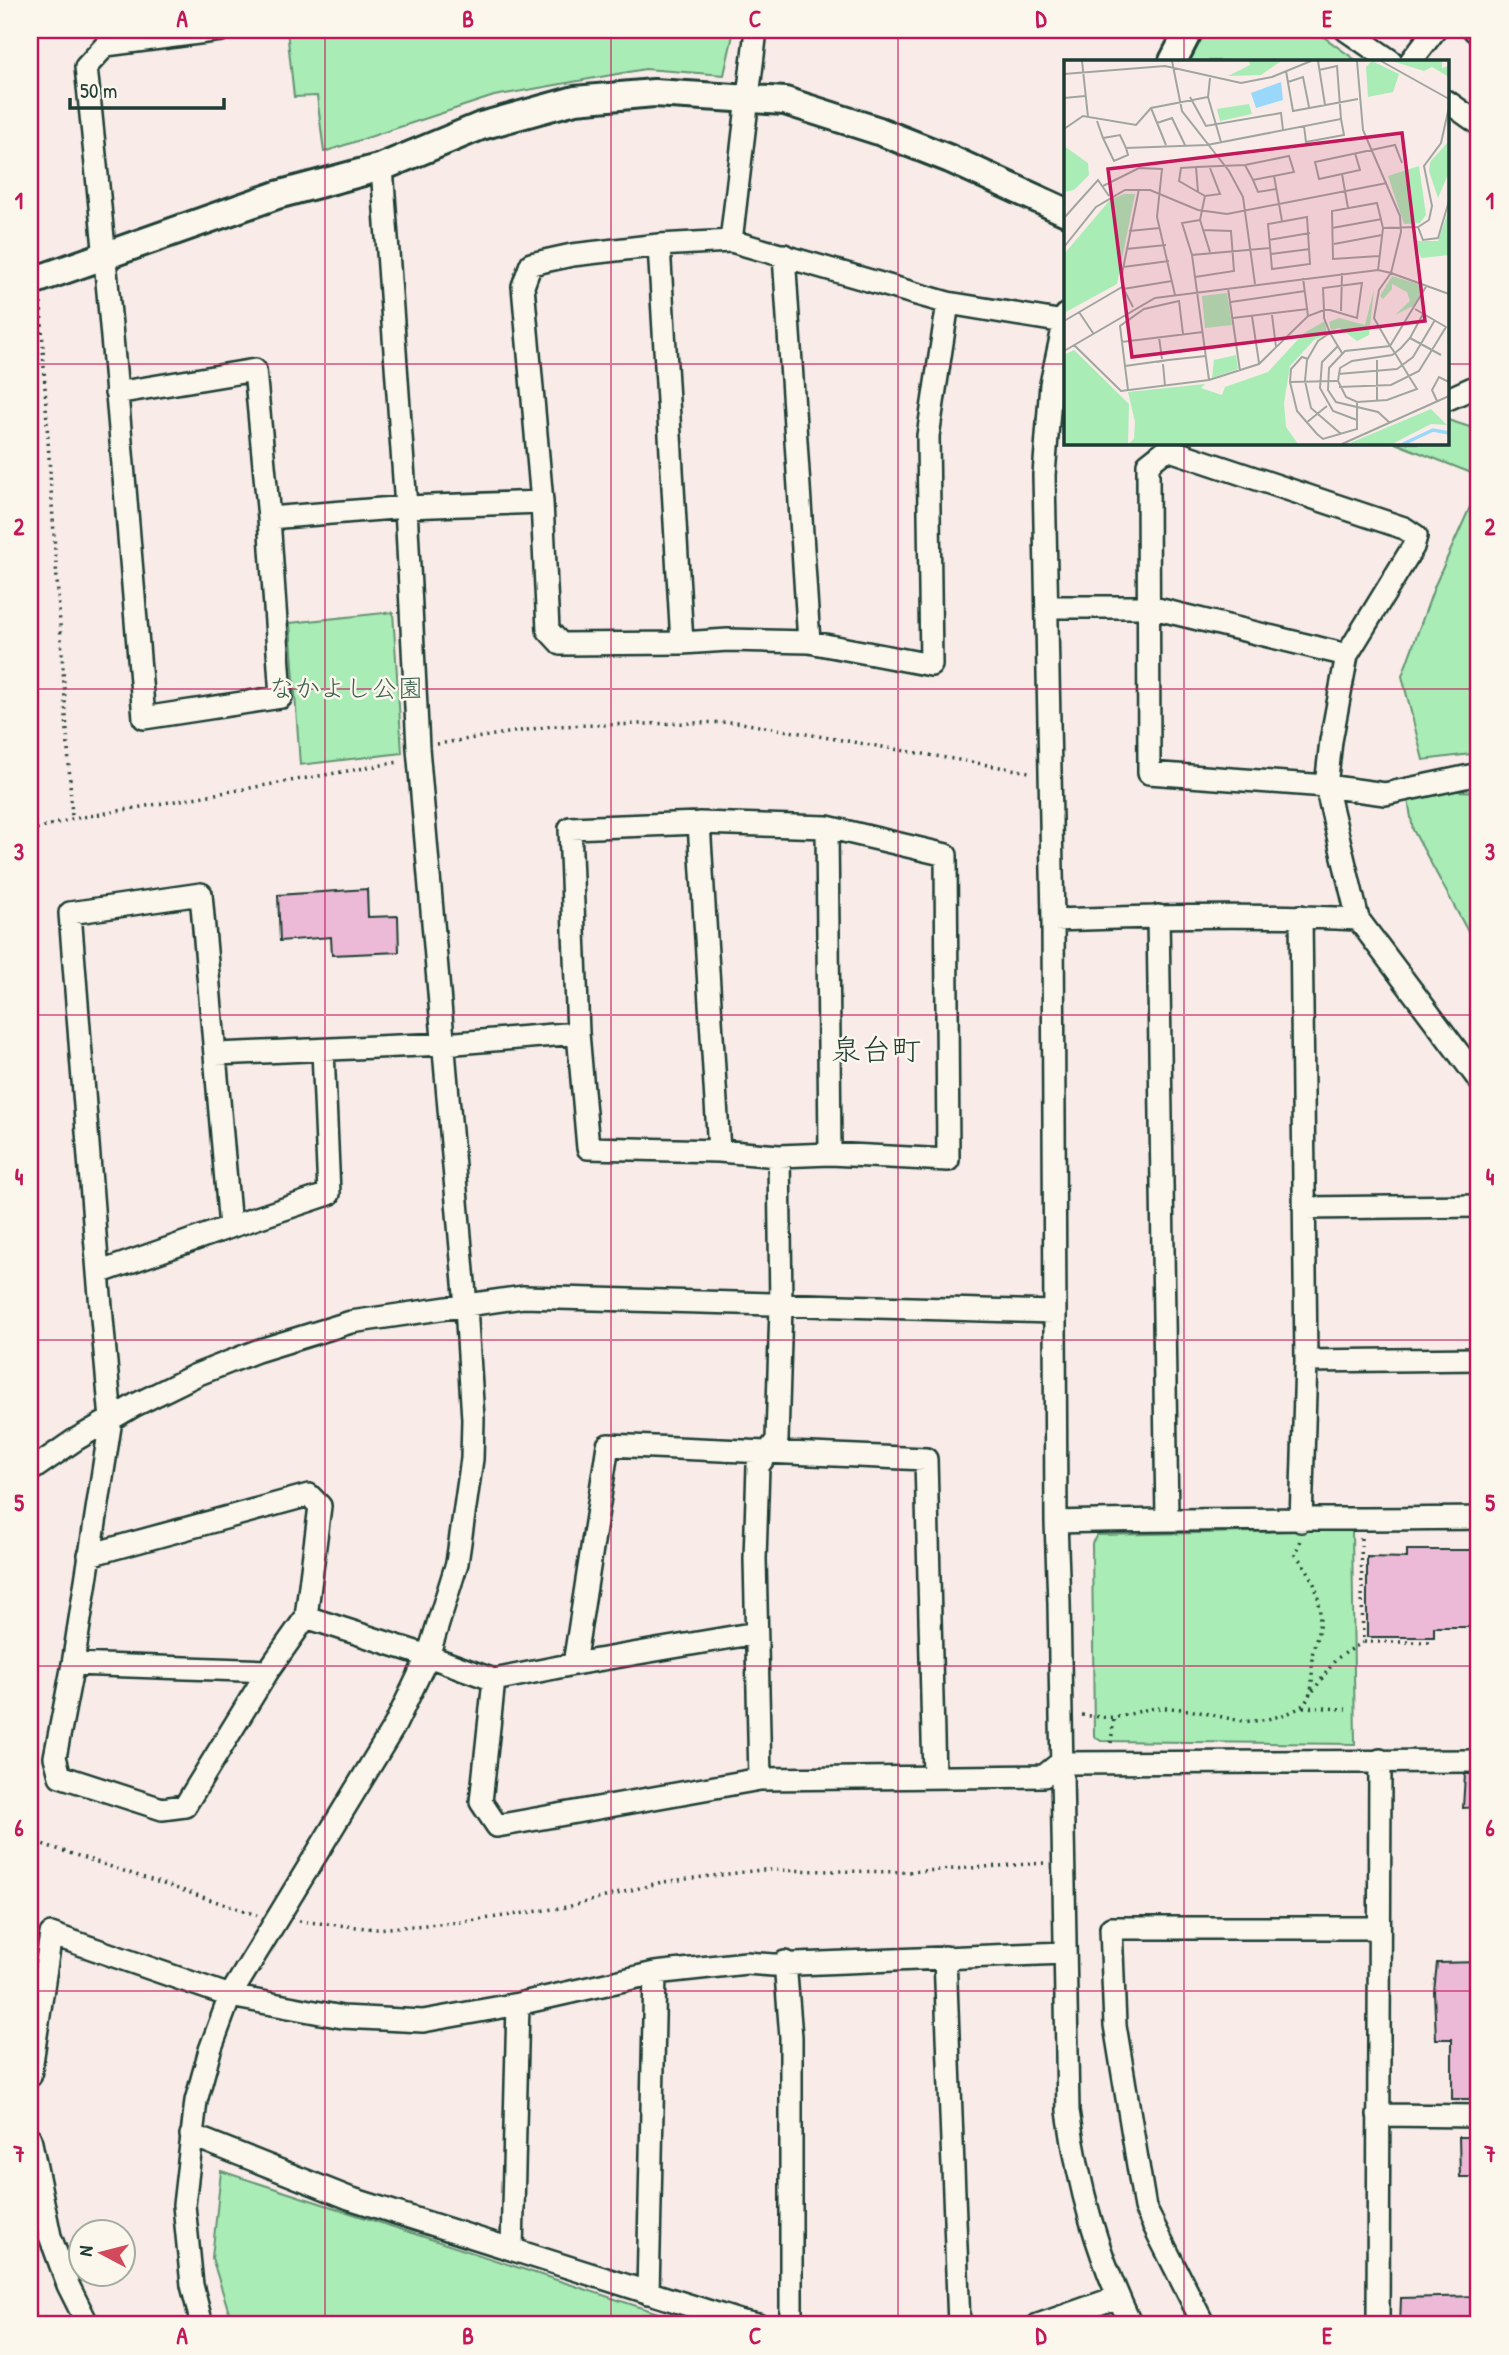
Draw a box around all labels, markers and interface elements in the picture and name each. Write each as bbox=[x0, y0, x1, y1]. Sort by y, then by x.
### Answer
text: A bbox=[176, 3, 188, 34]
text: B bbox=[462, 3, 474, 34]
text: C bbox=[749, 3, 761, 34]
text: D bbox=[1036, 3, 1048, 34]
text: E bbox=[1322, 3, 1333, 34]
inset map bbox=[1064, 60, 1450, 444]
scale bar bbox=[70, 66, 224, 110]
text: 50 m bbox=[80, 76, 117, 105]
text: 1 bbox=[15, 185, 23, 216]
text: 1 bbox=[1486, 185, 1494, 216]
text: 2 bbox=[14, 511, 25, 542]
text: 2 bbox=[1485, 511, 1496, 542]
park label: なかよし公園 bbox=[269, 670, 423, 705]
text: 3 bbox=[14, 836, 24, 867]
text: 3 bbox=[1485, 836, 1495, 867]
district label: 泉台町 bbox=[831, 1029, 921, 1069]
text: 4 bbox=[15, 1161, 24, 1192]
text: 4 bbox=[1486, 1161, 1495, 1192]
text: 5 bbox=[14, 1487, 24, 1518]
text: 5 bbox=[1485, 1487, 1495, 1518]
text: 6 bbox=[14, 1812, 24, 1843]
text: 6 bbox=[1485, 1812, 1495, 1843]
text: 7 bbox=[12, 2138, 25, 2169]
text: 7 bbox=[1483, 2138, 1496, 2169]
north arrow bbox=[66, 2218, 136, 2288]
text: N bbox=[72, 2244, 99, 2258]
text: A bbox=[176, 2320, 188, 2351]
text: B bbox=[462, 2320, 474, 2351]
text: C bbox=[749, 2320, 761, 2351]
text: D bbox=[1036, 2320, 1048, 2351]
text: E bbox=[1322, 2320, 1333, 2351]

